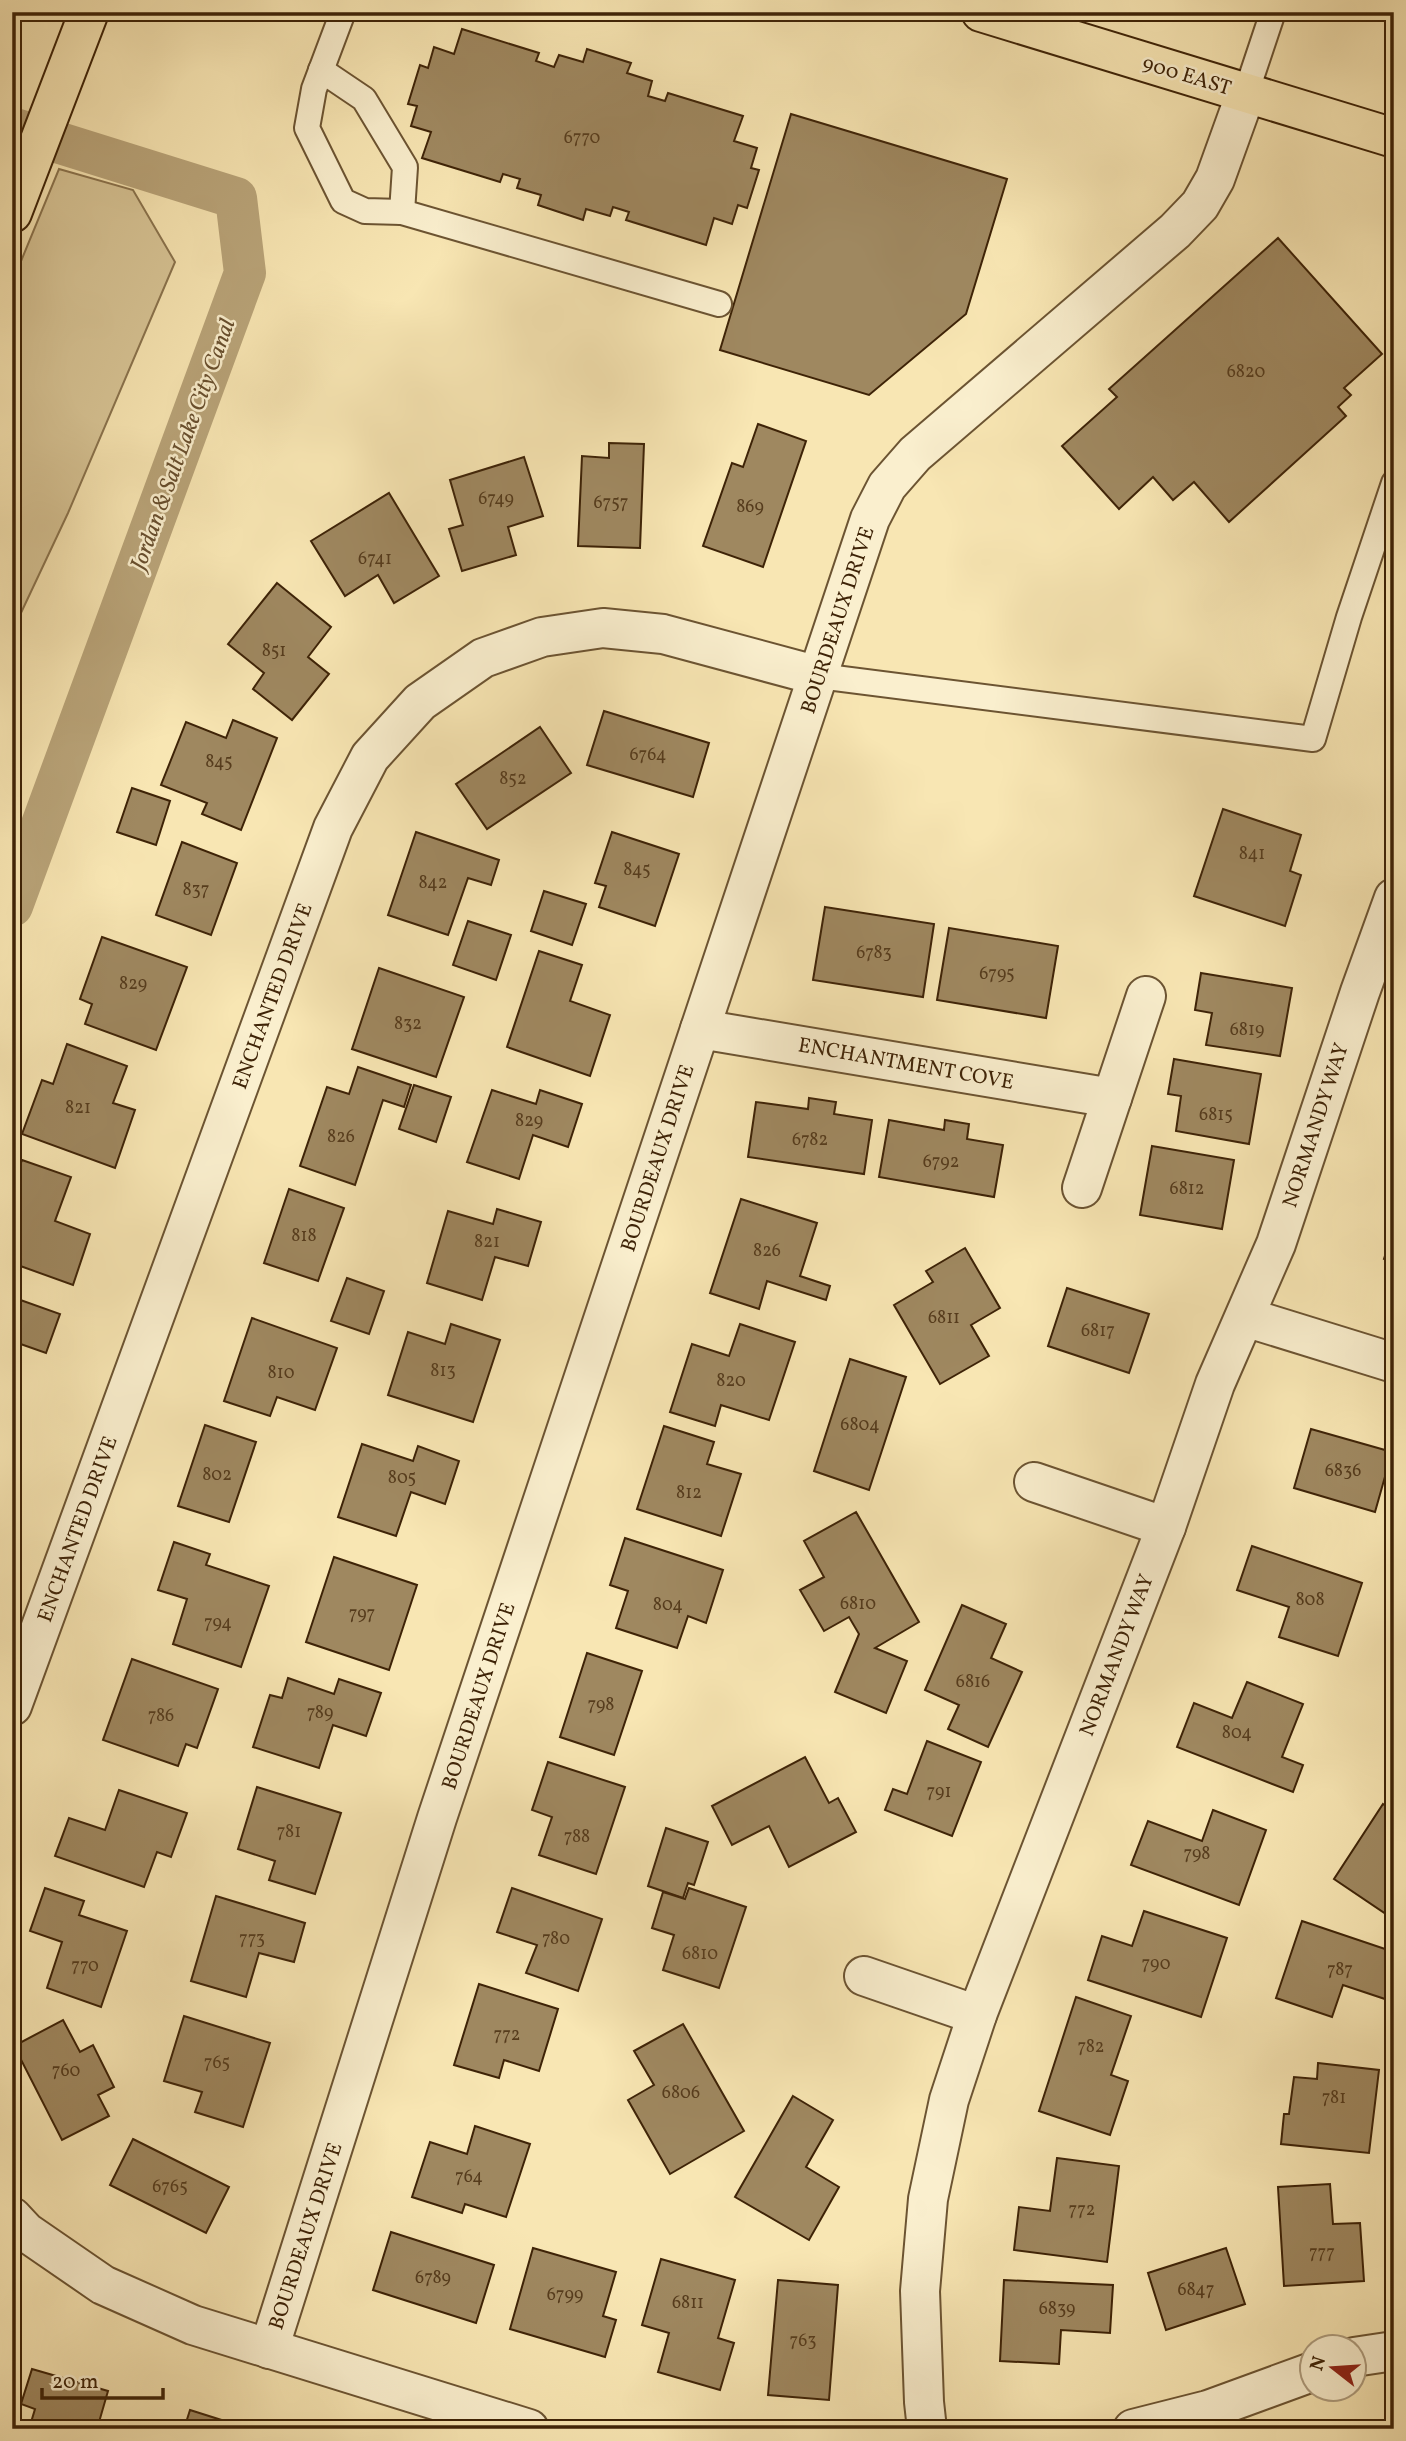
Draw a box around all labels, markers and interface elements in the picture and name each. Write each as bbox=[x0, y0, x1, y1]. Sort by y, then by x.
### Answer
street label: 900 EAST bbox=[1139, 49, 1235, 104]
house number: 6770 bbox=[564, 126, 601, 151]
water label: Jordan & Salt Lake City Canal bbox=[123, 314, 244, 577]
house number: 6820 bbox=[1227, 360, 1265, 385]
house number: 6749 bbox=[478, 487, 514, 512]
house number: 6757 bbox=[593, 491, 629, 516]
house number: 869 bbox=[736, 495, 764, 520]
street label: BOURDEAUX DRIVE bbox=[794, 523, 882, 718]
house number: 6741 bbox=[358, 547, 392, 572]
house number: 851 bbox=[262, 639, 286, 664]
house number: 6764 bbox=[629, 743, 667, 768]
house number: 845 bbox=[205, 750, 233, 775]
house number: 852 bbox=[499, 767, 527, 792]
house number: 841 bbox=[1239, 842, 1265, 867]
house number: 845 bbox=[623, 858, 651, 883]
house number: 842 bbox=[418, 871, 448, 896]
house number: 837 bbox=[182, 878, 210, 903]
street label: ENCHANTED DRIVE bbox=[226, 899, 321, 1094]
house number: 6783 bbox=[856, 941, 892, 966]
house number: 6795 bbox=[979, 962, 1015, 987]
house number: 829 bbox=[119, 972, 147, 997]
house number: 832 bbox=[394, 1012, 422, 1037]
house number: 6819 bbox=[1230, 1018, 1264, 1043]
street label: ENCHANTMENT COVE bbox=[796, 1031, 1016, 1098]
street label: NORMANDY WAY bbox=[1276, 1039, 1357, 1211]
street label: BOURDEAUX DRIVE bbox=[614, 1061, 702, 1256]
house number: 821 bbox=[65, 1096, 91, 1121]
house number: 6815 bbox=[1199, 1103, 1233, 1128]
house number: 829 bbox=[515, 1109, 543, 1134]
house number: 826 bbox=[327, 1125, 355, 1150]
house number: 6782 bbox=[792, 1128, 828, 1153]
house number: 6792 bbox=[923, 1150, 959, 1175]
house number: 6812 bbox=[1170, 1177, 1204, 1202]
house number: 818 bbox=[291, 1224, 317, 1249]
house number: 821 bbox=[474, 1230, 500, 1255]
house number: 826 bbox=[753, 1239, 781, 1264]
house number: 6811 bbox=[928, 1306, 960, 1331]
house number: 6817 bbox=[1081, 1319, 1115, 1344]
house number: 813 bbox=[430, 1359, 456, 1384]
house number: 810 bbox=[268, 1361, 295, 1386]
house number: 820 bbox=[716, 1369, 746, 1394]
house number: 6804 bbox=[840, 1413, 880, 1438]
street label: ENCHANTED DRIVE bbox=[31, 1432, 126, 1627]
house number: 6836 bbox=[1325, 1459, 1361, 1484]
house number: 802 bbox=[202, 1463, 232, 1488]
house number: 805 bbox=[388, 1466, 416, 1491]
house number: 812 bbox=[676, 1481, 702, 1506]
street label: NORMANDY WAY bbox=[1073, 1570, 1162, 1741]
house number: 808 bbox=[1295, 1588, 1325, 1613]
house number: 6810 bbox=[840, 1592, 876, 1617]
house number: 804 bbox=[653, 1593, 683, 1618]
street label: BOURDEAUX DRIVE bbox=[435, 1599, 523, 1794]
house number: 797 bbox=[349, 1602, 375, 1627]
house number: 794 bbox=[204, 1611, 232, 1636]
house number: 6816 bbox=[956, 1670, 990, 1695]
house number: 798 bbox=[587, 1693, 615, 1718]
house number: 789 bbox=[307, 1701, 333, 1726]
house number: 786 bbox=[148, 1704, 174, 1729]
house number: 804 bbox=[1222, 1721, 1252, 1746]
house number: 791 bbox=[927, 1780, 951, 1805]
house number: 781 bbox=[277, 1820, 301, 1845]
house number: 788 bbox=[564, 1825, 590, 1850]
house number: 798 bbox=[1183, 1842, 1211, 1867]
house number: 773 bbox=[239, 1927, 265, 1952]
house number: 780 bbox=[542, 1927, 570, 1952]
house number: 6810 bbox=[682, 1942, 718, 1967]
house number: 790 bbox=[1141, 1952, 1171, 1977]
house number: 770 bbox=[71, 1954, 99, 1979]
house number: 787 bbox=[1327, 1958, 1353, 1983]
house number: 772 bbox=[494, 2023, 520, 2048]
house number: 782 bbox=[1078, 2035, 1105, 2060]
house number: 765 bbox=[204, 2051, 230, 2076]
house number: 760 bbox=[52, 2059, 81, 2084]
house number: 6806 bbox=[662, 2081, 700, 2106]
house number: 781 bbox=[1322, 2086, 1346, 2111]
street label: BOURDEAUX DRIVE bbox=[262, 2139, 350, 2334]
house number: 764 bbox=[455, 2165, 483, 2190]
house number: 6765 bbox=[152, 2175, 188, 2200]
house number: 772 bbox=[1069, 2198, 1095, 2223]
house number: 777 bbox=[1309, 2241, 1335, 2266]
house number: 6789 bbox=[415, 2266, 451, 2291]
house number: 6847 bbox=[1177, 2278, 1215, 2303]
house number: 6799 bbox=[547, 2283, 583, 2308]
house number: 6811 bbox=[672, 2291, 704, 2316]
house number: 6839 bbox=[1039, 2297, 1075, 2322]
house number: 763 bbox=[790, 2329, 816, 2354]
north arrow bbox=[1298, 2332, 1368, 2402]
text: N bbox=[1304, 2353, 1333, 2374]
scale bar bbox=[42, 2357, 163, 2401]
text: 20 m bbox=[52, 2368, 98, 2397]

